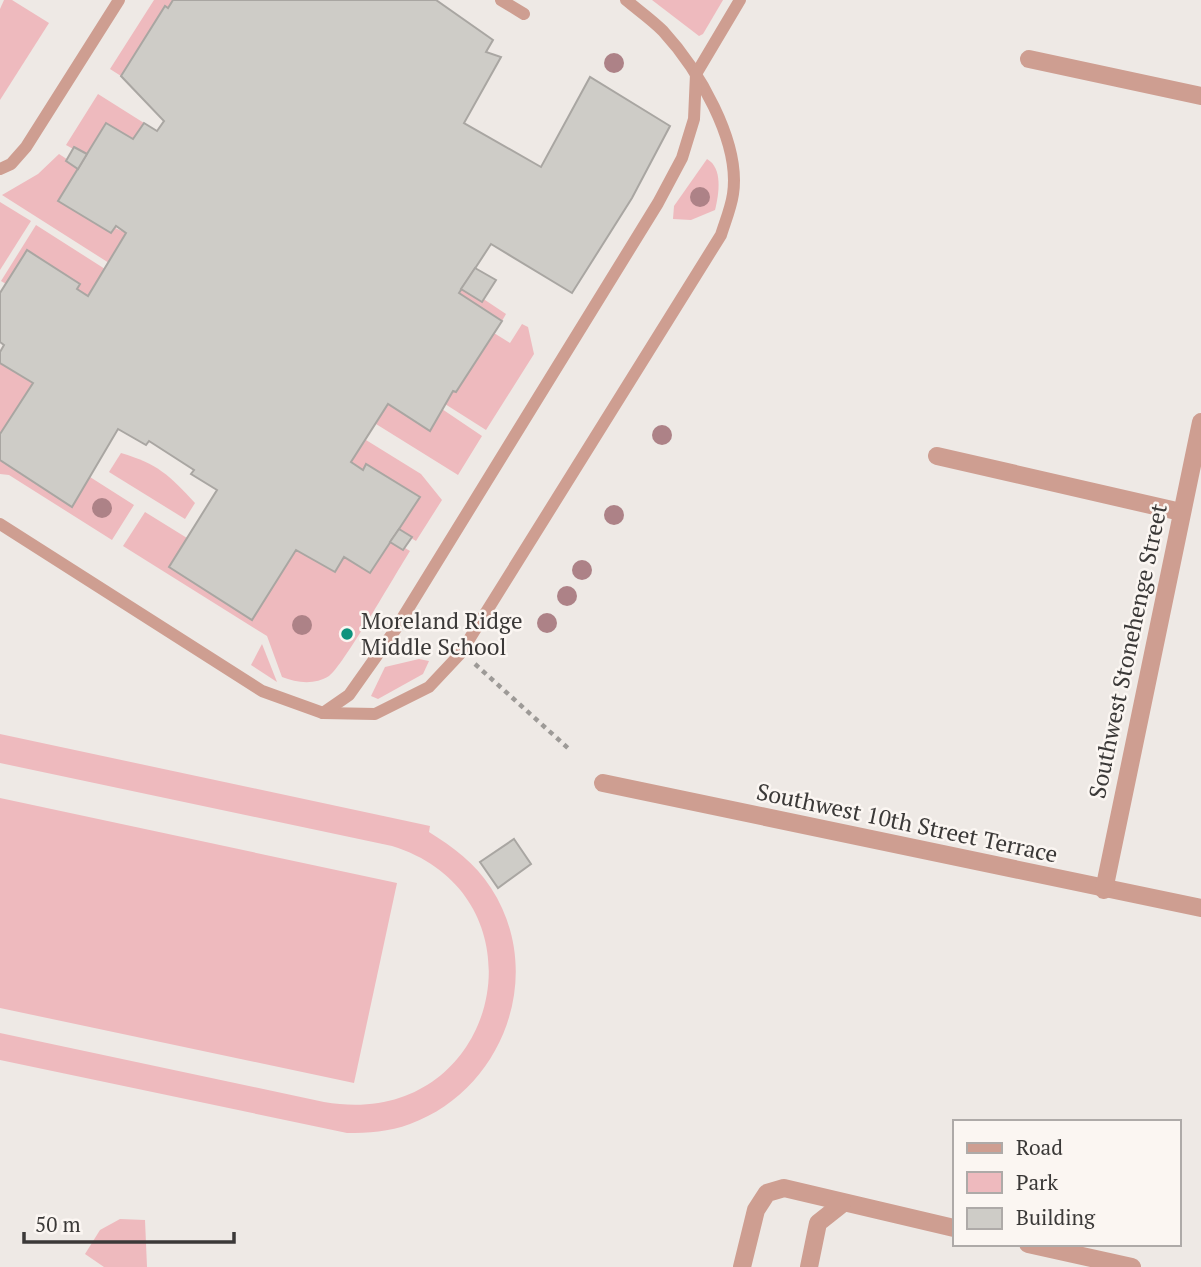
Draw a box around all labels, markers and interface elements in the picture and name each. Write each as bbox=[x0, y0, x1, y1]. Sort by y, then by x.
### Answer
street label: Southwest Stonehenge Street bbox=[1081, 500, 1174, 801]
place label: Moreland Ridge Middle School bbox=[361, 605, 523, 662]
marker: Moreland Ridge Middle School bbox=[339, 626, 355, 642]
street label: Southwest 10th Street Terrace bbox=[754, 775, 1060, 870]
legend bbox=[953, 1120, 1180, 1246]
text: Road bbox=[1016, 1133, 1063, 1161]
text: Park bbox=[1016, 1168, 1058, 1196]
scale bar bbox=[24, 1200, 234, 1244]
text: Building bbox=[1016, 1203, 1096, 1231]
text: 50 m bbox=[35, 1210, 81, 1238]

